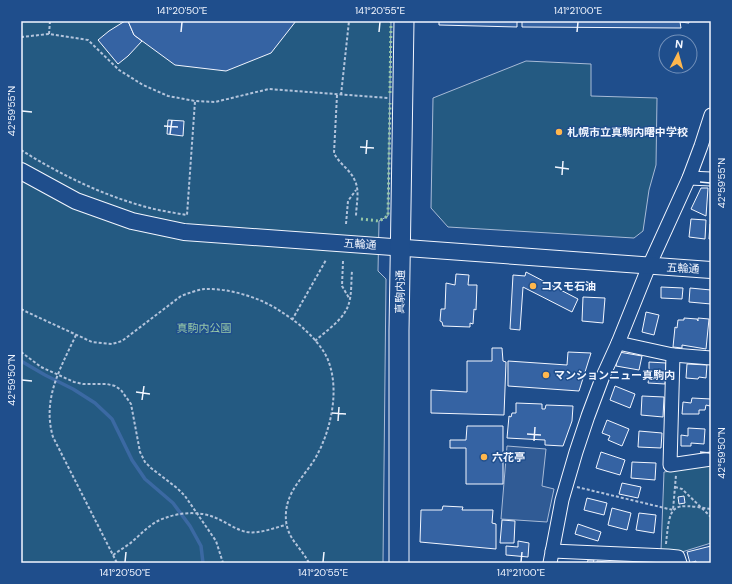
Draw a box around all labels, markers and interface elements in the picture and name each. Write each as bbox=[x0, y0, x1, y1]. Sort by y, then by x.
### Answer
text: 141°20'50"E bbox=[156, 4, 208, 17]
text: 141°20'55"E bbox=[355, 4, 405, 17]
text: 141°21'00"E bbox=[554, 4, 603, 17]
north arrow bbox=[658, 34, 698, 74]
text: N bbox=[674, 37, 684, 51]
text: 42°59'55"N bbox=[5, 86, 18, 136]
place label: 札幌市立真駒内曙中学校 bbox=[567, 125, 688, 139]
marker: 札幌市立真駒内曙中学校 bbox=[554, 127, 564, 137]
text: 42°59'55"N bbox=[715, 158, 728, 208]
street label: 五輪通 bbox=[343, 236, 377, 252]
street label: 五輪通 bbox=[666, 260, 700, 276]
street label: 真駒内通 bbox=[393, 270, 407, 314]
place label: コスモ石油 bbox=[541, 279, 596, 293]
marker: コスモ石油 bbox=[528, 281, 538, 291]
park label: 真駒内公園 bbox=[177, 321, 232, 335]
text: 42°59'50"N bbox=[5, 354, 18, 406]
place label: マンションニュー真駒内 bbox=[554, 368, 675, 382]
marker: マンションニュー真駒内 bbox=[541, 370, 551, 380]
text: 42°59'50"N bbox=[715, 427, 728, 479]
place label: 六花亭 bbox=[492, 450, 525, 464]
marker: 六花亭 bbox=[479, 452, 489, 462]
text: 141°20'50"E bbox=[99, 566, 151, 579]
text: 141°20'55"E bbox=[298, 566, 348, 579]
text: 141°21'00"E bbox=[497, 566, 546, 579]

